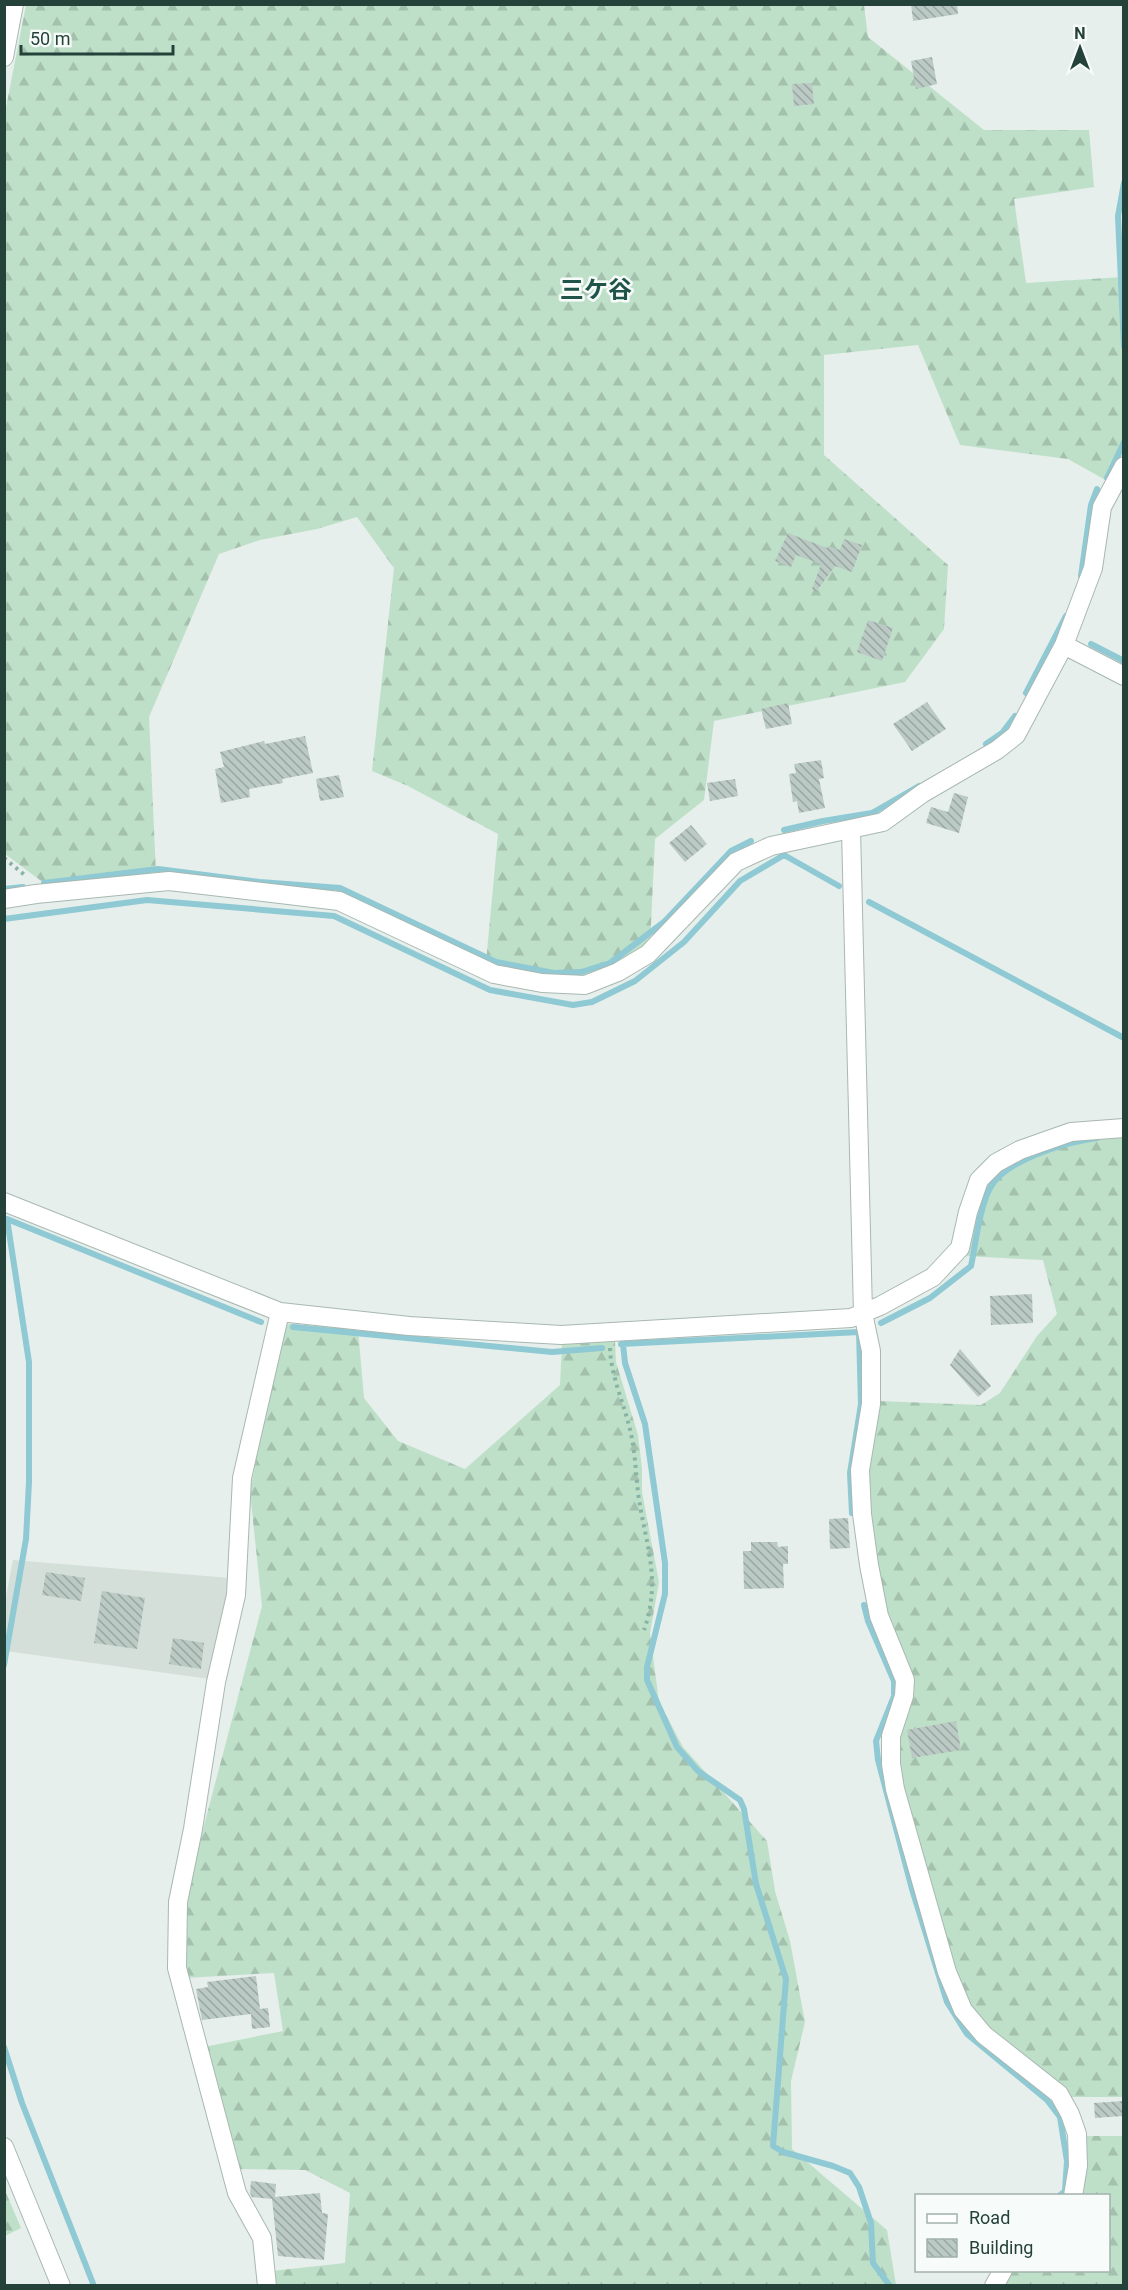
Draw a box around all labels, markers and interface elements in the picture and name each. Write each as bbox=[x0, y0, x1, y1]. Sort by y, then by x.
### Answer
scale bar bbox=[21, 18, 172, 56]
north arrow bbox=[1050, 18, 1110, 78]
text: N bbox=[1074, 24, 1086, 43]
text: 50 m bbox=[30, 28, 70, 49]
district label: 三ケ谷 bbox=[560, 276, 632, 304]
legend bbox=[915, 2194, 1110, 2272]
text: Road bbox=[969, 2207, 1010, 2228]
text: Building bbox=[969, 2237, 1033, 2258]

